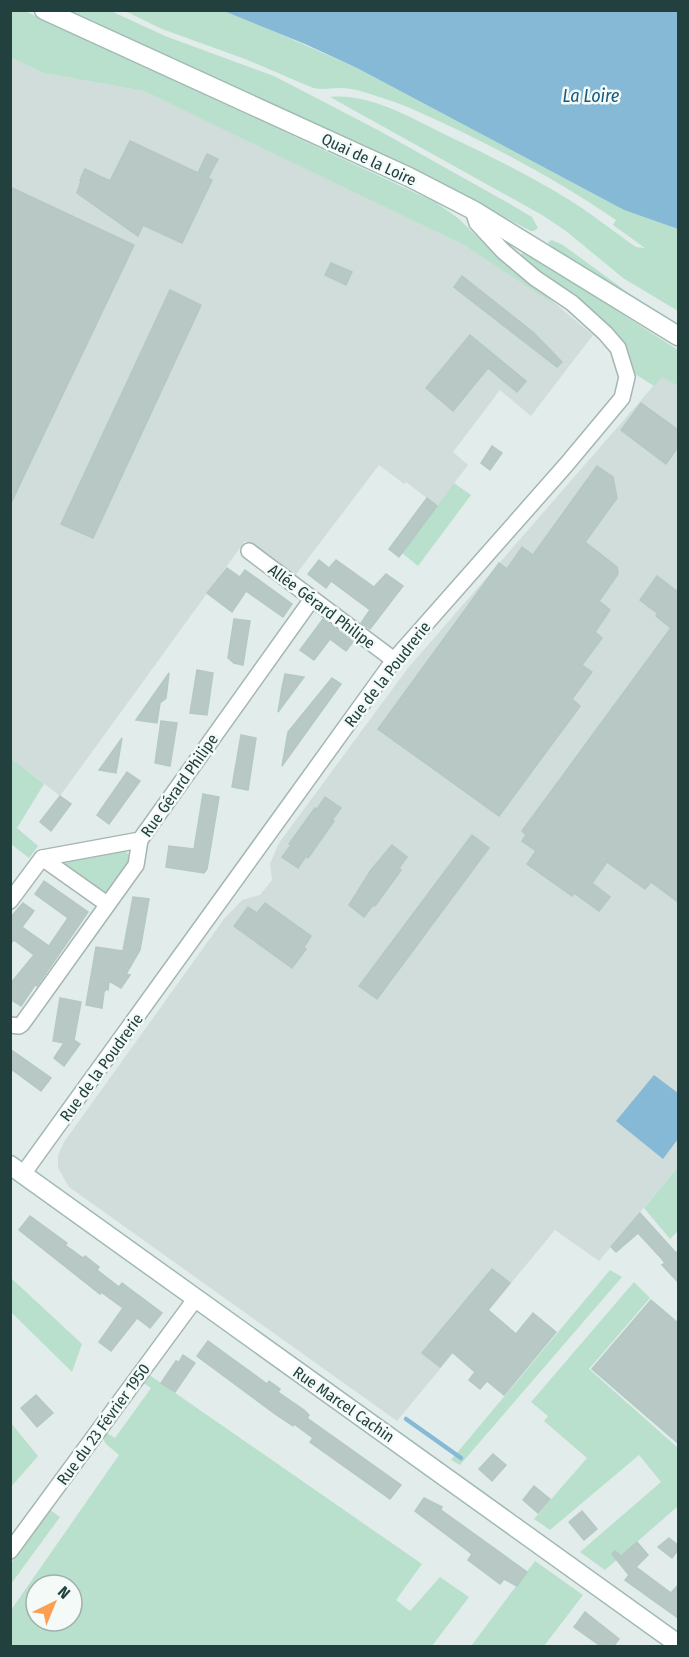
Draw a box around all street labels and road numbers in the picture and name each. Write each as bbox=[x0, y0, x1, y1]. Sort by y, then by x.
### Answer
street label: Quai de la Loire bbox=[318, 129, 419, 190]
street label: Allée Gérard Philipe bbox=[264, 560, 379, 653]
street label: Rue de la Poudrerie bbox=[340, 618, 435, 731]
street label: Rue Gérard Philipe bbox=[137, 730, 222, 840]
street label: Rue de la Poudrerie bbox=[56, 1010, 147, 1125]
street label: Rue du 23 Février 1950 bbox=[53, 1360, 154, 1489]
street label: Rue Marcel Cachin bbox=[289, 1362, 398, 1446]

